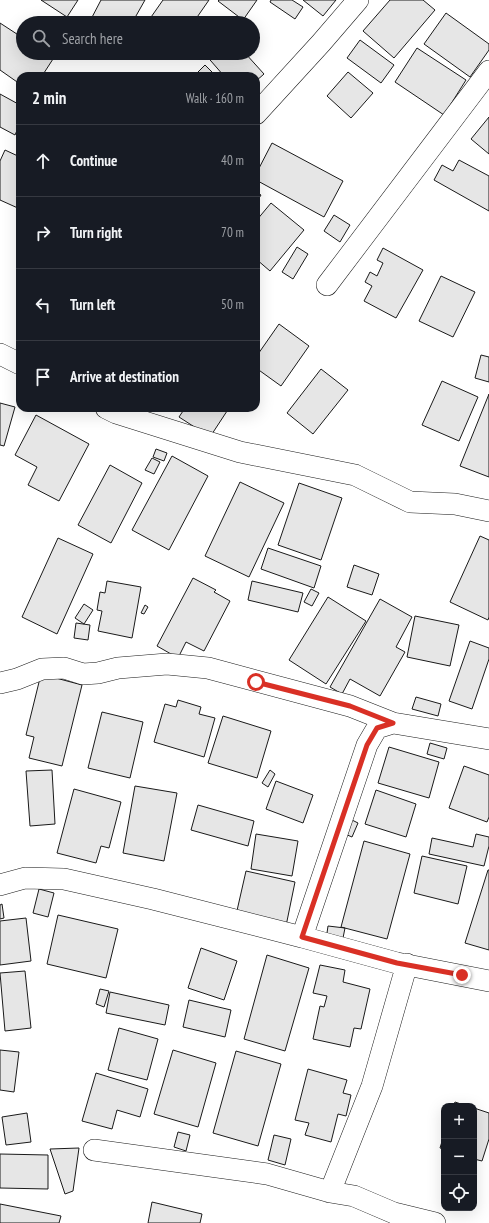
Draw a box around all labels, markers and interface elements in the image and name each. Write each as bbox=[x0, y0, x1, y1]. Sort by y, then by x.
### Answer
search box bbox=[16, 16, 260, 60]
icon: search bbox=[30, 27, 52, 49]
text: Search here bbox=[62, 29, 123, 48]
text: 2 min bbox=[32, 87, 66, 109]
text: Walk · 160 m bbox=[186, 90, 244, 107]
icon: ahead bbox=[32, 150, 54, 172]
text: Continue bbox=[70, 151, 117, 170]
text: 40 m bbox=[221, 152, 244, 169]
icon: right bbox=[32, 222, 54, 244]
text: Turn right bbox=[70, 223, 122, 242]
text: 70 m bbox=[221, 224, 244, 241]
icon: left bbox=[32, 294, 54, 316]
text: Turn left bbox=[70, 295, 115, 314]
text: 50 m bbox=[221, 296, 244, 313]
icon: arrive bbox=[32, 366, 54, 388]
text: Arrive at destination bbox=[70, 367, 179, 386]
route start bbox=[247, 673, 265, 691]
route end bbox=[453, 966, 471, 984]
map controls bbox=[441, 1103, 477, 1211]
button: + bbox=[441, 1103, 477, 1139]
button: − bbox=[441, 1139, 477, 1175]
button: locate bbox=[441, 1175, 477, 1211]

